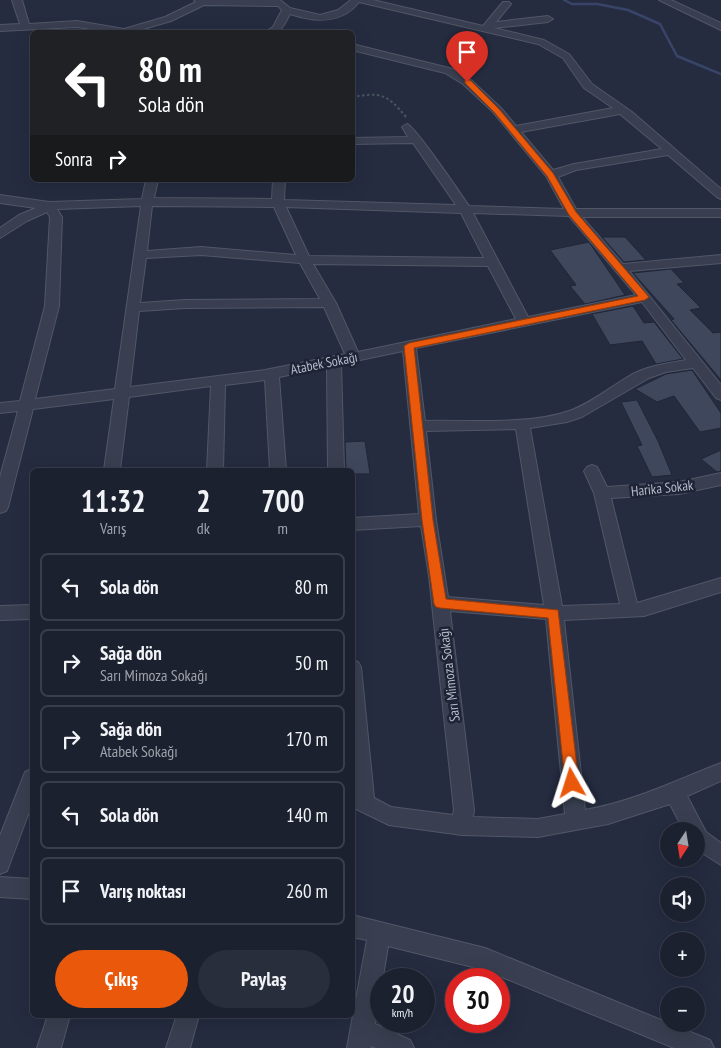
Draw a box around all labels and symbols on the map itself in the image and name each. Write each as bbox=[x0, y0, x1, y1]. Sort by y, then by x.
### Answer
pin bbox=[446, 31, 488, 82]
street label: Atabek Sokağı bbox=[289, 348, 359, 378]
street label: Harika Sokak bbox=[630, 476, 695, 500]
street label: Sarı Mimoza Sokağı bbox=[434, 627, 464, 723]
position arrow bbox=[545, 756, 597, 808]
north arrow bbox=[660, 822, 705, 868]
speed limit sign: 30 bbox=[445, 968, 510, 1033]

